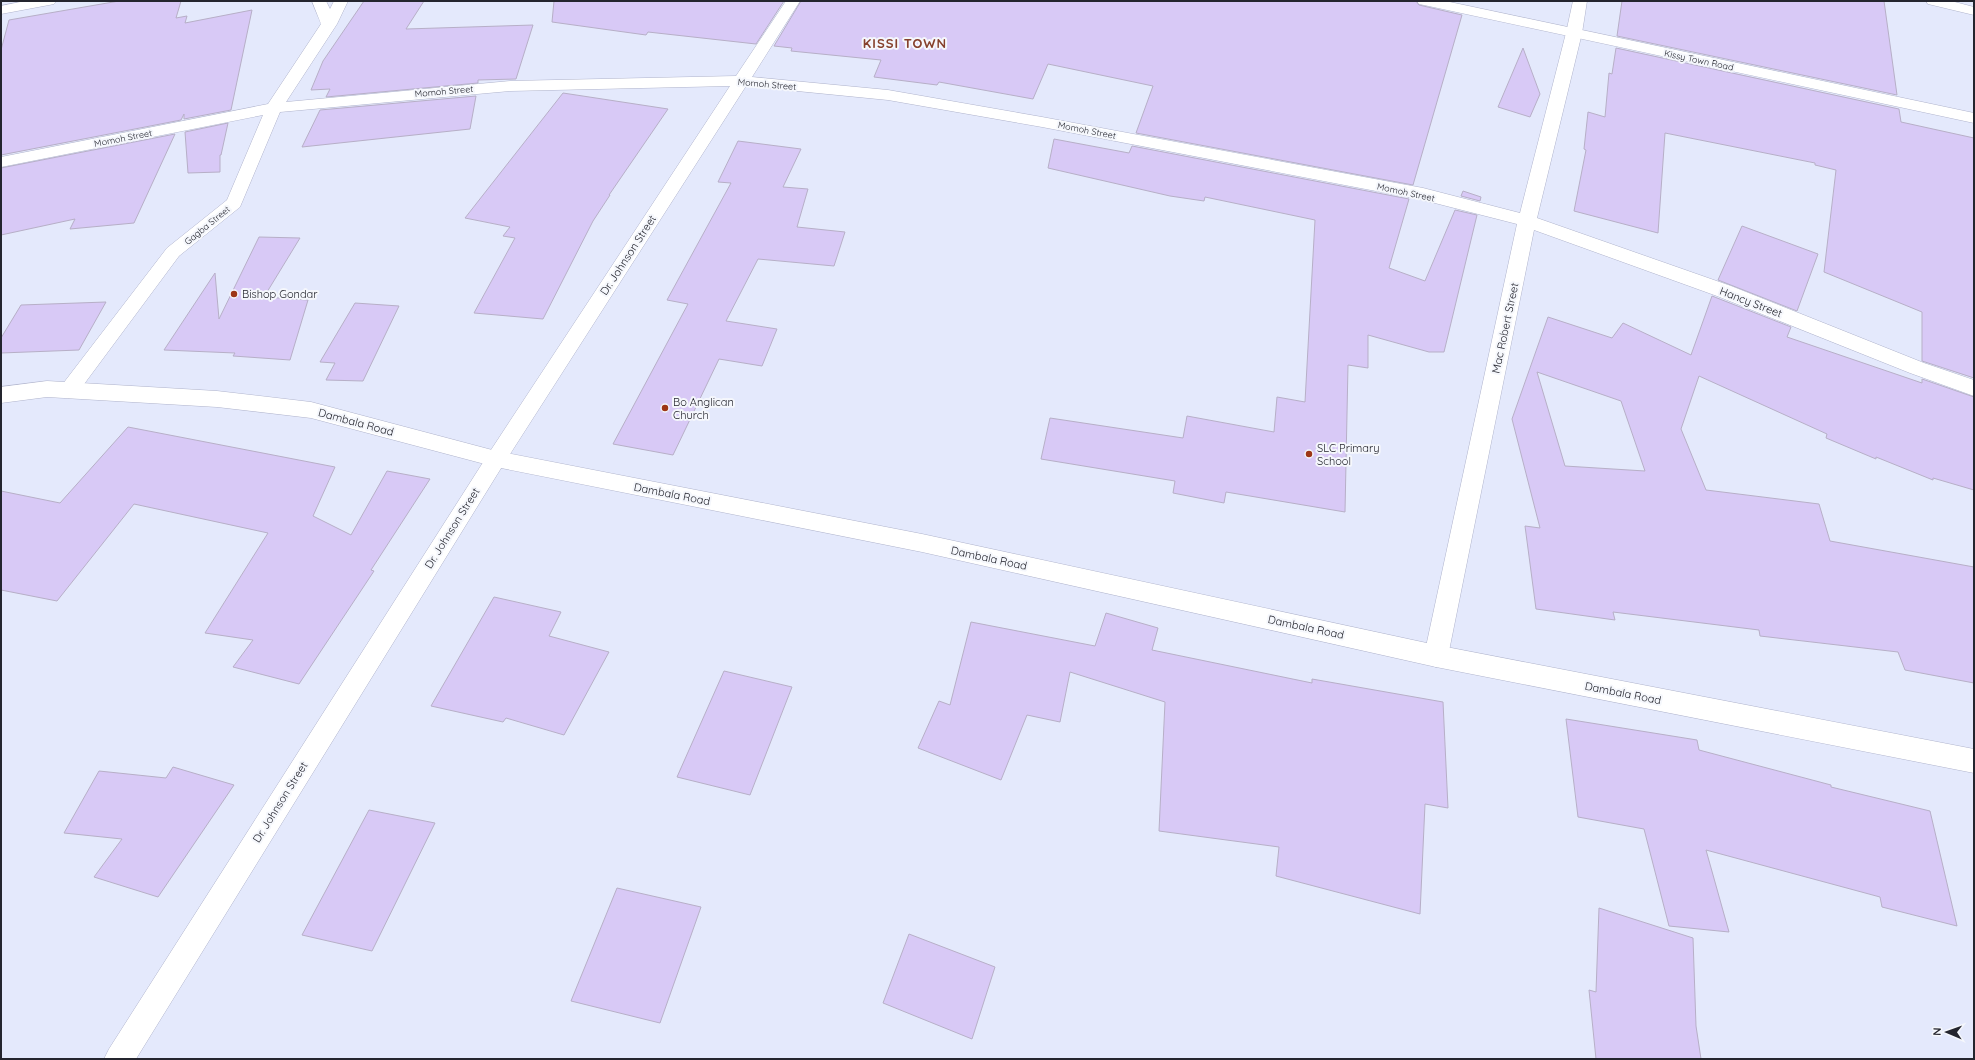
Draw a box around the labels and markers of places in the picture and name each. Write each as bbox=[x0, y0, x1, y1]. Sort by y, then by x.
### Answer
place label: Bishop Gondar bbox=[242, 287, 318, 301]
marker: Bishop Gondar bbox=[229, 289, 239, 299]
place label: Bo Anglican Church bbox=[673, 395, 734, 422]
marker: Bo Anglican Church bbox=[660, 403, 670, 413]
place label: SLC Primary School bbox=[1317, 441, 1379, 468]
marker: SLC Primary School bbox=[1304, 449, 1314, 459]

